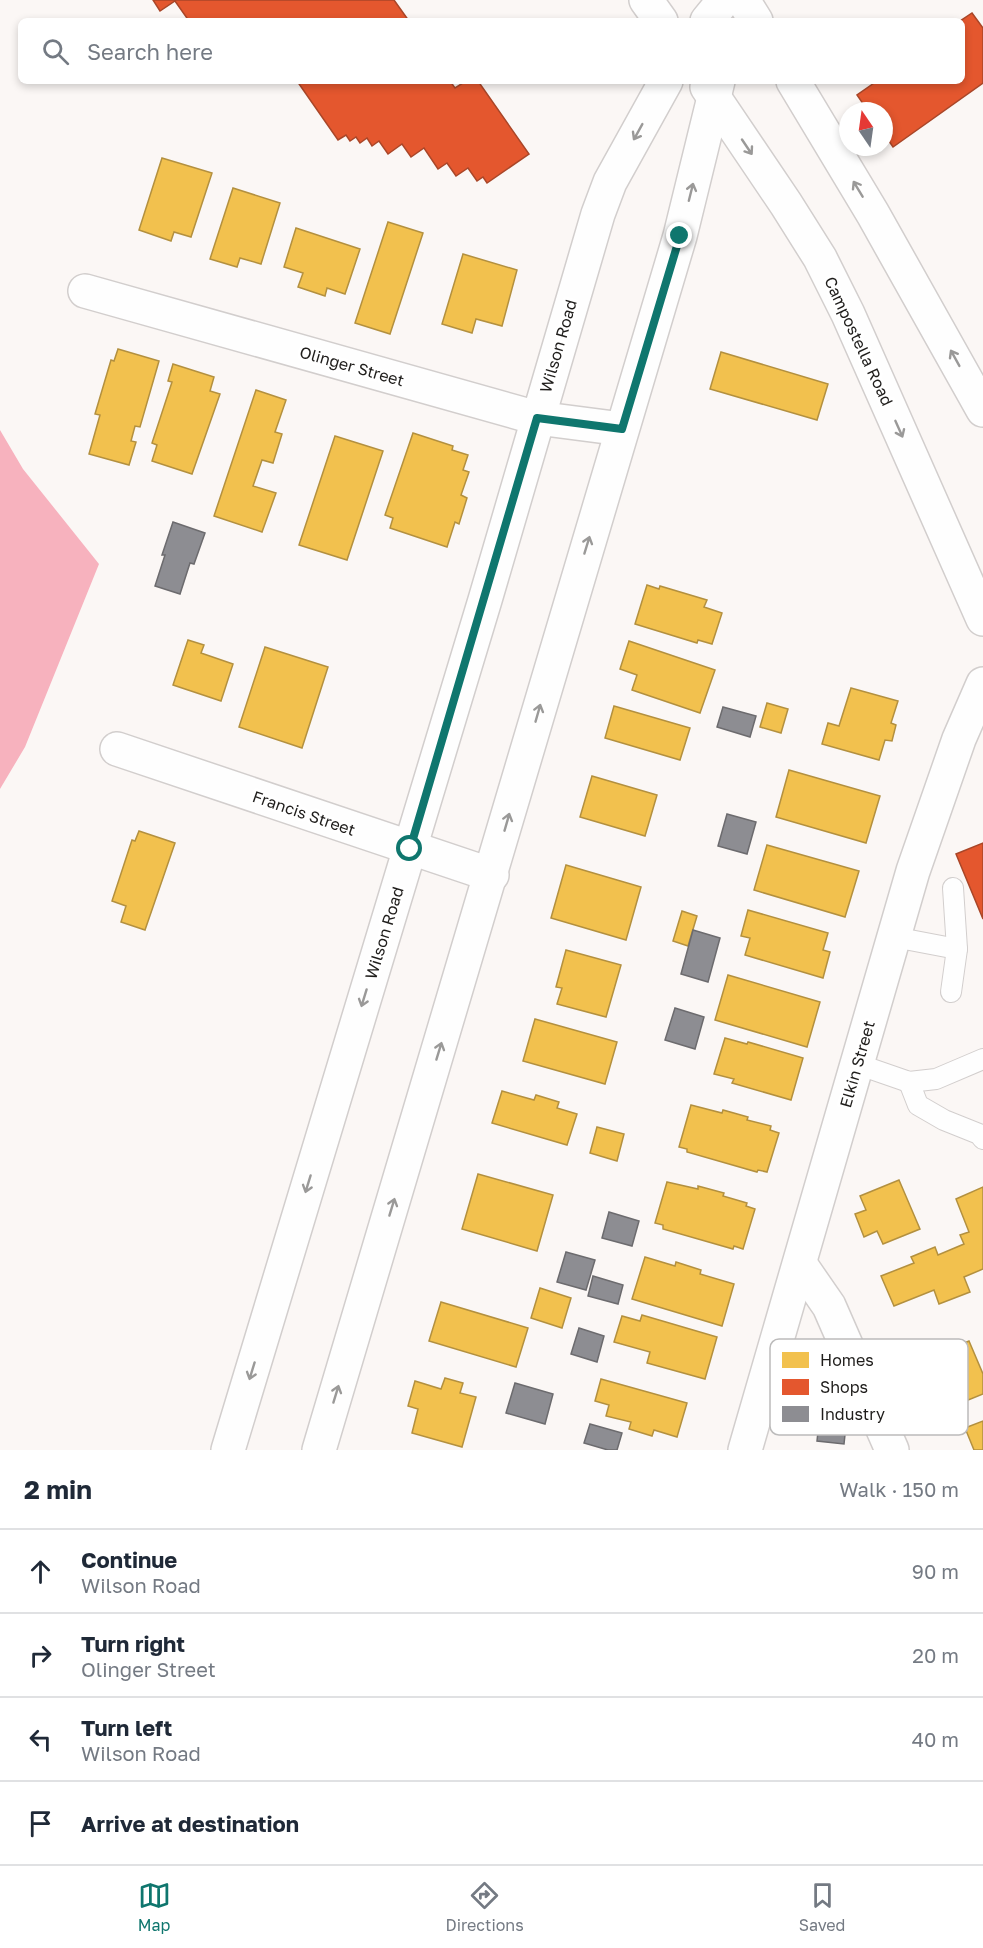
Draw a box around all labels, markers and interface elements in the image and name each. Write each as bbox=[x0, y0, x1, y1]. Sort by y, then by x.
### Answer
search box bbox=[18, 18, 965, 84]
icon: search bbox=[39, 35, 72, 68]
text: Search here bbox=[87, 38, 213, 65]
north arrow bbox=[839, 102, 893, 156]
one-way arrow bbox=[632, 123, 644, 140]
one-way arrow bbox=[742, 138, 754, 155]
one-way arrow bbox=[852, 181, 864, 198]
one-way arrow bbox=[686, 183, 698, 202]
route end bbox=[666, 222, 692, 248]
street label: Campostella Road bbox=[820, 273, 898, 409]
street label: Wilson Road bbox=[535, 297, 581, 395]
street label: Olinger Street bbox=[297, 342, 407, 390]
one-way arrow bbox=[949, 350, 961, 367]
one-way arrow bbox=[894, 419, 905, 438]
one-way arrow bbox=[582, 536, 593, 555]
one-way arrow bbox=[533, 704, 544, 723]
street label: Francis Street bbox=[250, 786, 358, 840]
one-way arrow bbox=[502, 813, 513, 832]
route start bbox=[396, 835, 422, 861]
street label: Wilson Road bbox=[360, 884, 408, 982]
one-way arrow bbox=[358, 988, 369, 1007]
street label: Elkin Street bbox=[835, 1018, 879, 1110]
one-way arrow bbox=[434, 1042, 445, 1061]
one-way arrow bbox=[302, 1175, 313, 1194]
one-way arrow bbox=[387, 1198, 398, 1217]
legend bbox=[770, 1339, 968, 1435]
text: Homes bbox=[820, 1350, 874, 1370]
one-way arrow bbox=[246, 1361, 257, 1380]
text: Shops bbox=[820, 1377, 868, 1397]
one-way arrow bbox=[331, 1385, 342, 1404]
text: Industry bbox=[820, 1404, 885, 1424]
text: 2 min bbox=[24, 1474, 92, 1505]
text: Walk · 150 m bbox=[839, 1477, 959, 1501]
text: Continue bbox=[81, 1546, 177, 1573]
icon: ahead bbox=[24, 1555, 57, 1588]
text: 90 m bbox=[912, 1559, 959, 1583]
text: Wilson Road bbox=[81, 1573, 201, 1597]
text: Turn right bbox=[81, 1630, 185, 1657]
icon: right bbox=[24, 1639, 57, 1672]
text: 20 m bbox=[912, 1643, 959, 1667]
text: Olinger Street bbox=[81, 1657, 216, 1681]
text: Turn left bbox=[81, 1714, 172, 1741]
icon: left bbox=[24, 1723, 57, 1756]
text: 40 m bbox=[912, 1727, 959, 1751]
text: Wilson Road bbox=[81, 1741, 201, 1765]
icon: arrive bbox=[24, 1807, 57, 1840]
text: Arrive at destination bbox=[81, 1810, 299, 1837]
tab: Map bbox=[138, 1879, 171, 1935]
tab: Directions bbox=[446, 1879, 524, 1935]
tab: Saved bbox=[799, 1879, 845, 1935]

